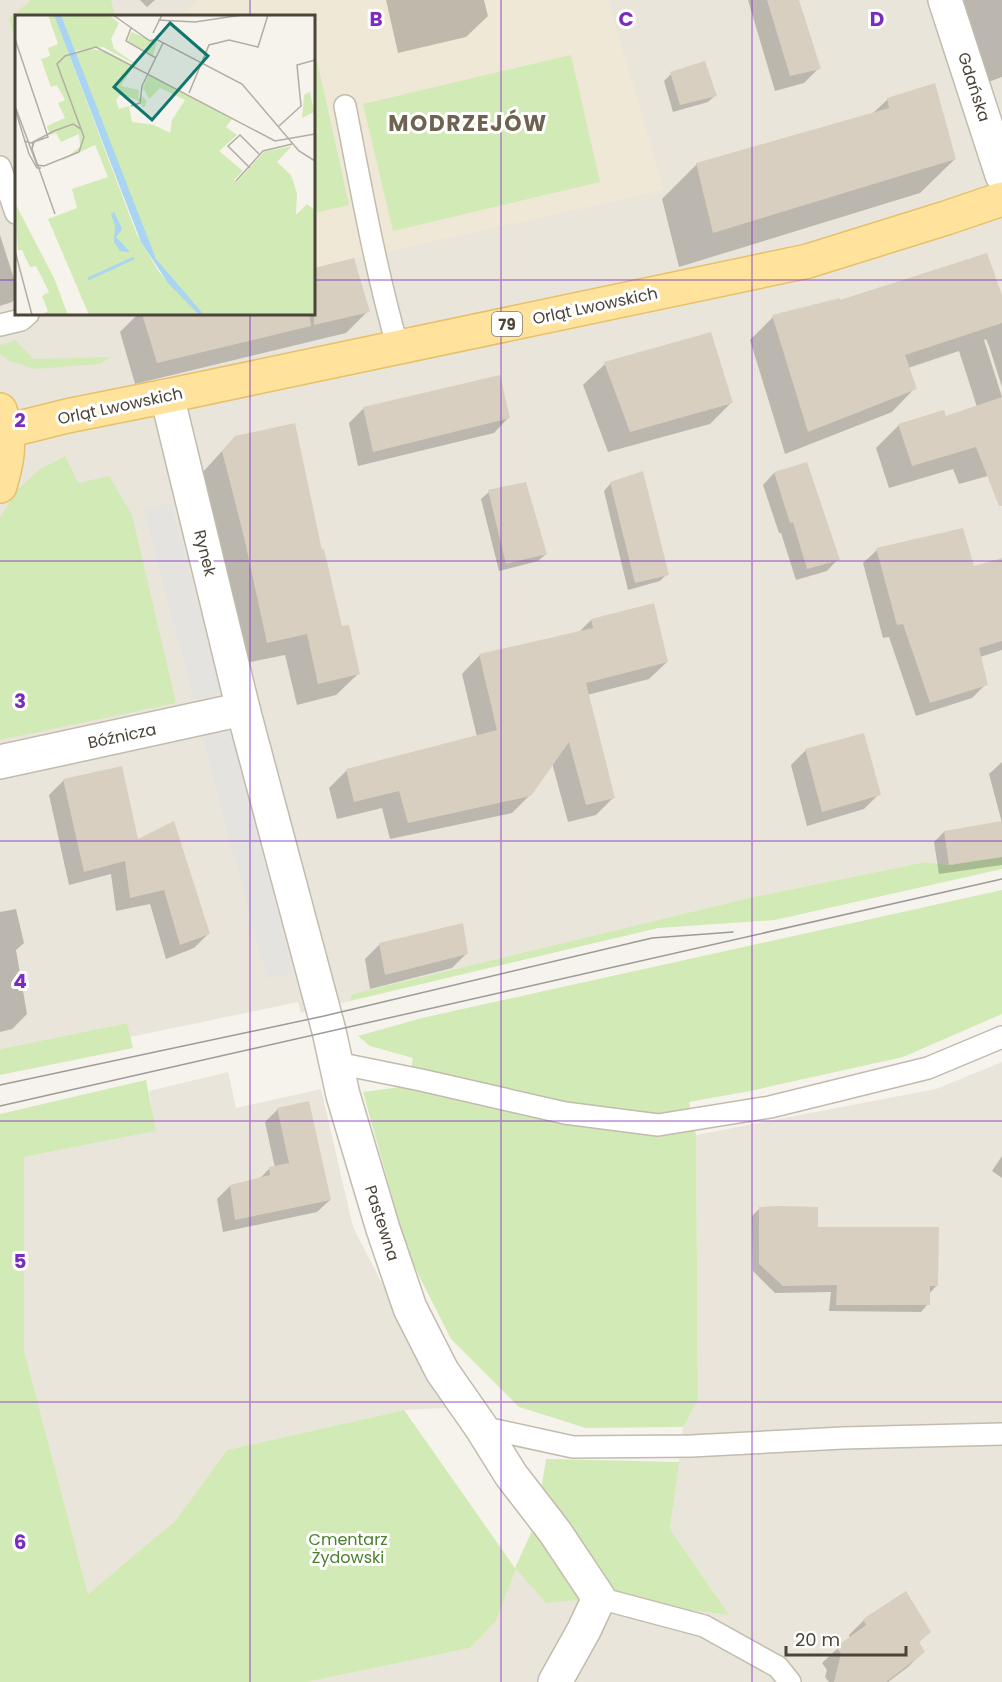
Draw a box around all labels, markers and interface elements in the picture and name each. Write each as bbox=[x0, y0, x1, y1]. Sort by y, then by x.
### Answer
text: B bbox=[369, 5, 383, 33]
text: C bbox=[618, 5, 634, 33]
text: D bbox=[870, 5, 884, 33]
inset map bbox=[15, 15, 315, 315]
street label: Gdańska bbox=[952, 49, 996, 125]
district label: MODRZEJÓW bbox=[388, 108, 548, 139]
street label: Orląt Lwowskich bbox=[530, 282, 660, 330]
road number: 79 bbox=[492, 312, 522, 336]
street label: Orląt Lwowskich bbox=[55, 382, 185, 430]
text: 2 bbox=[14, 406, 26, 434]
street label: Rynek bbox=[188, 527, 222, 579]
text: 3 bbox=[14, 687, 26, 715]
street label: Bóźnicza bbox=[86, 718, 158, 754]
text: 4 bbox=[13, 967, 27, 995]
street label: Pastewna bbox=[359, 1182, 405, 1264]
text: 5 bbox=[14, 1247, 27, 1275]
text: 6 bbox=[14, 1528, 26, 1556]
park label: Cmentarz Żydowski bbox=[309, 1528, 387, 1569]
scale bar bbox=[786, 1619, 906, 1657]
text: 20 m bbox=[795, 1627, 840, 1652]

